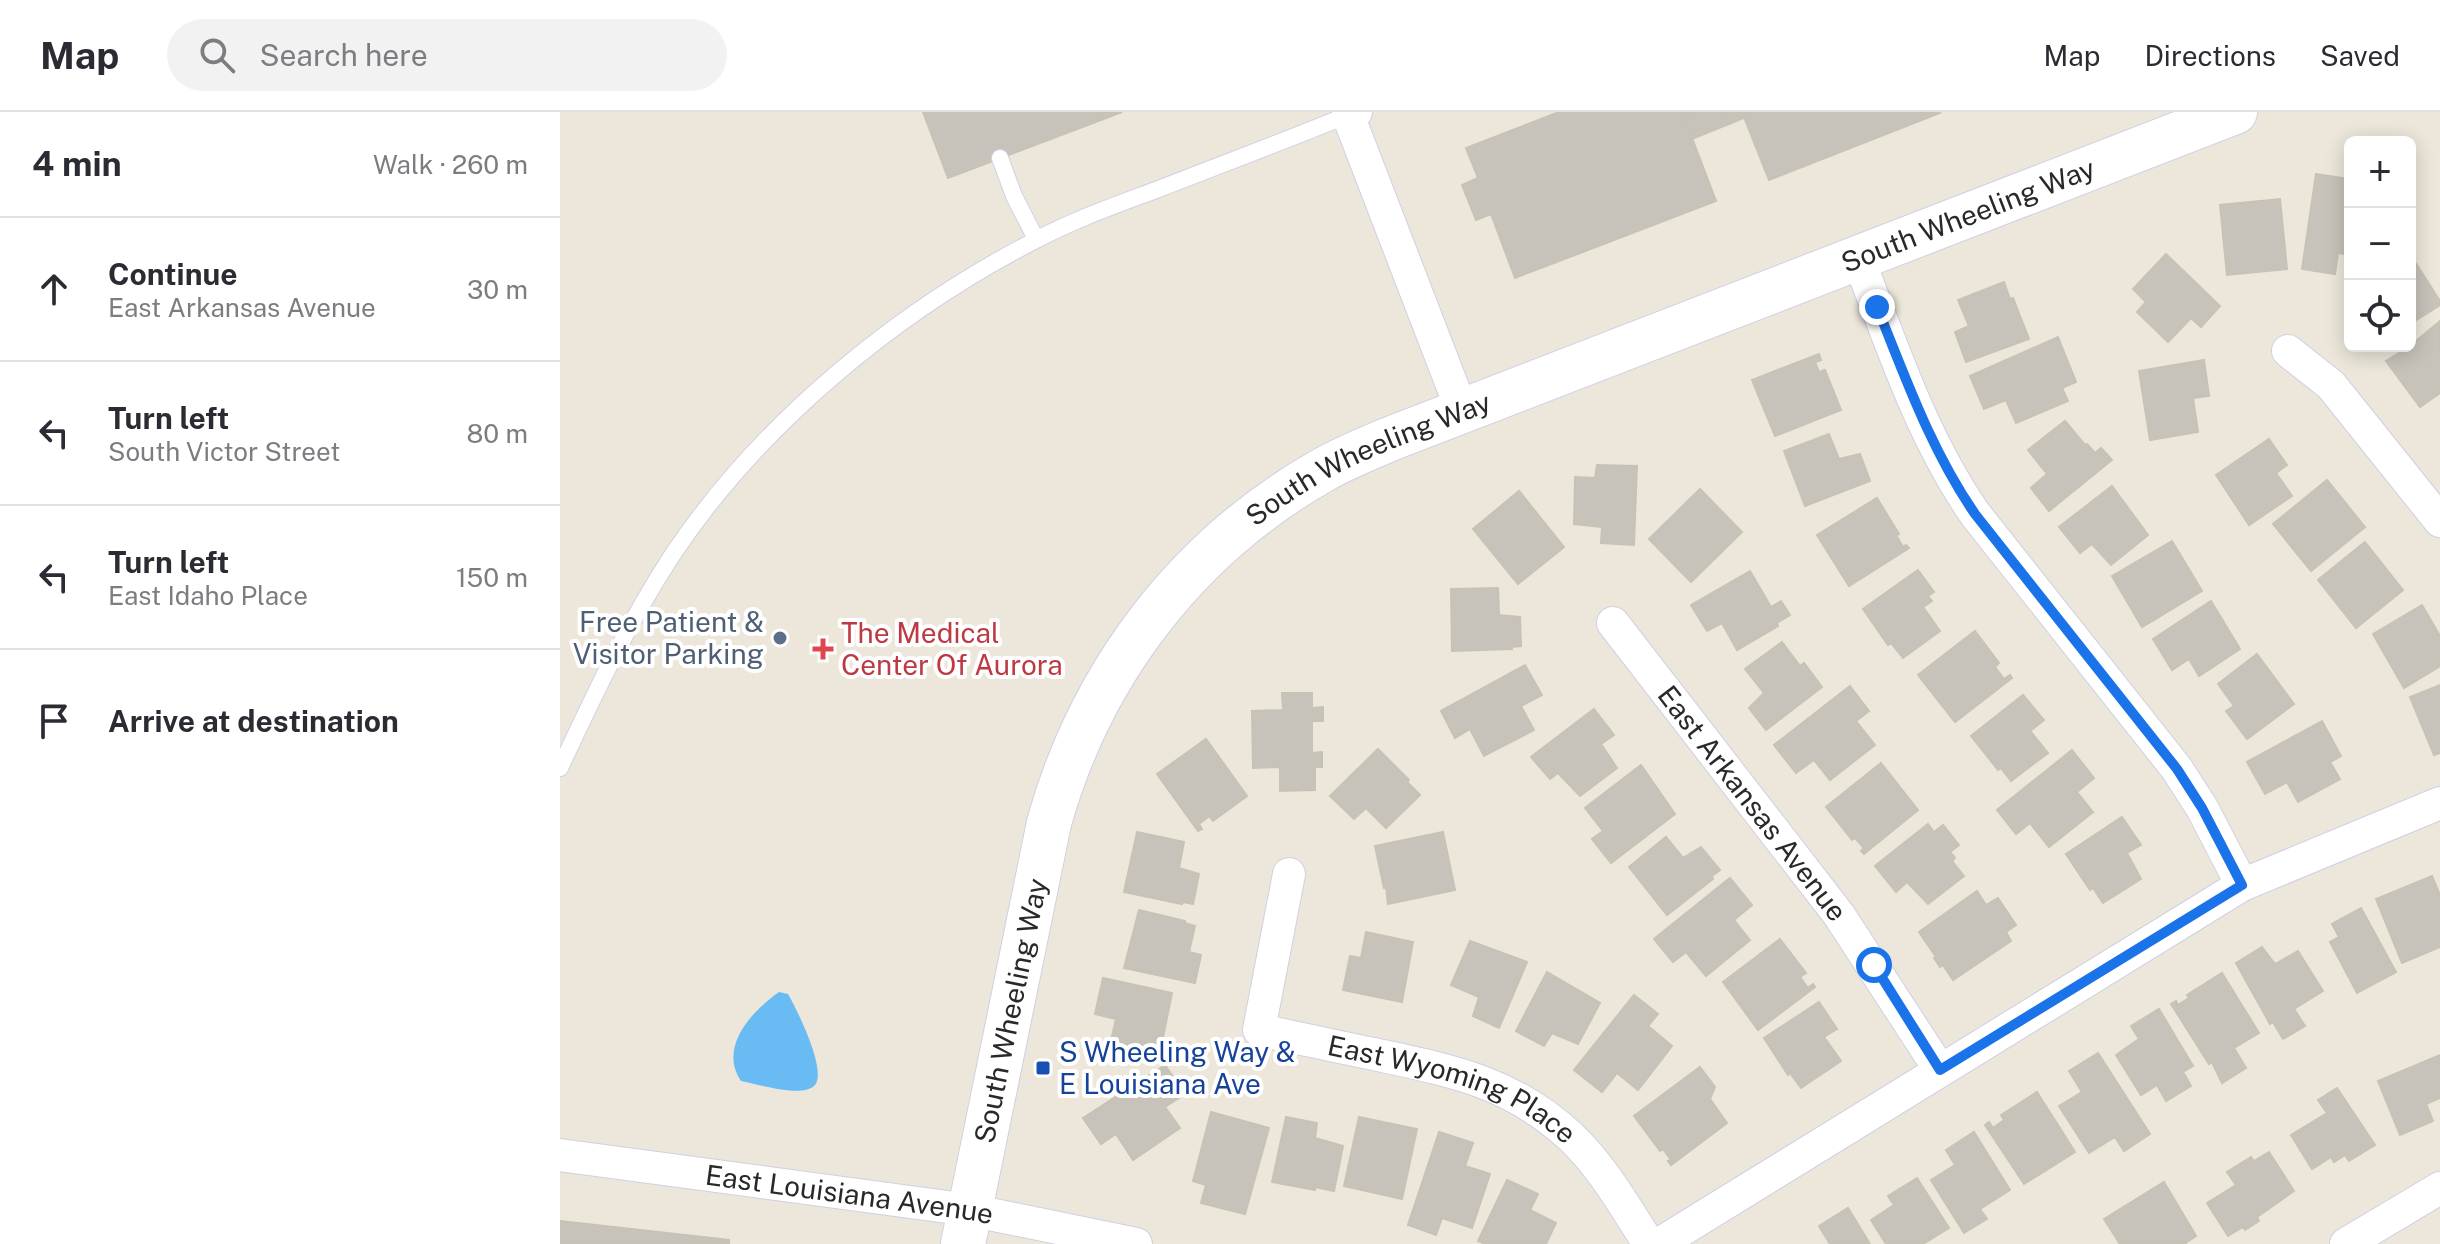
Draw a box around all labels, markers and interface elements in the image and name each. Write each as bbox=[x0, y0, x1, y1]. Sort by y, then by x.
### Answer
search box bbox=[167, 19, 727, 91]
text: Map bbox=[40, 33, 119, 78]
icon: search bbox=[195, 33, 239, 77]
text: Search here bbox=[259, 37, 428, 73]
text: Map bbox=[2044, 39, 2100, 72]
text: Directions bbox=[2144, 39, 2276, 72]
text: Saved bbox=[2320, 39, 2400, 72]
map controls bbox=[2344, 136, 2416, 352]
button: + bbox=[2344, 136, 2416, 208]
text: 4 min bbox=[32, 144, 122, 184]
text: Walk · 260 m bbox=[373, 149, 528, 180]
street label: South Wheeling Way bbox=[1836, 151, 2100, 279]
button: − bbox=[2344, 208, 2416, 280]
text: Continue bbox=[108, 256, 238, 292]
icon: ahead bbox=[32, 267, 76, 311]
text: 30 m bbox=[467, 274, 528, 305]
button: locate bbox=[2344, 280, 2416, 352]
route end bbox=[1859, 289, 1895, 325]
text: East Arkansas Avenue bbox=[108, 292, 376, 323]
street label: South Wheeling Way bbox=[1239, 385, 1495, 532]
text: Turn left bbox=[108, 400, 229, 436]
icon: left bbox=[32, 411, 76, 455]
text: 80 m bbox=[467, 418, 528, 449]
text: South Victor Street bbox=[108, 436, 340, 467]
text: Turn left bbox=[108, 544, 229, 580]
icon: left bbox=[32, 555, 76, 599]
text: 150 m bbox=[456, 562, 528, 593]
text: East Idaho Place bbox=[108, 580, 308, 611]
place label: Free Patient & Visitor Parking bbox=[573, 605, 764, 670]
place label: The Medical Center Of Aurora bbox=[841, 616, 1063, 681]
marker: Free Patient & Visitor Parking bbox=[771, 629, 789, 647]
marker: The Medical Center Of Aurora bbox=[812, 638, 834, 660]
street label: East Arkansas Avenue bbox=[1652, 679, 1854, 927]
icon: arrive bbox=[32, 699, 76, 743]
text: Arrive at destination bbox=[108, 703, 399, 739]
street label: South Wheeling Way bbox=[967, 875, 1053, 1146]
route start bbox=[1856, 947, 1892, 983]
street label: East Wyoming Place bbox=[1325, 1028, 1583, 1150]
place label: S Wheeling Way & E Louisiana Ave bbox=[1059, 1035, 1296, 1100]
marker: S Wheeling Way & E Louisiana Ave bbox=[1034, 1059, 1052, 1077]
street label: East Louisiana Avenue bbox=[703, 1158, 996, 1230]

